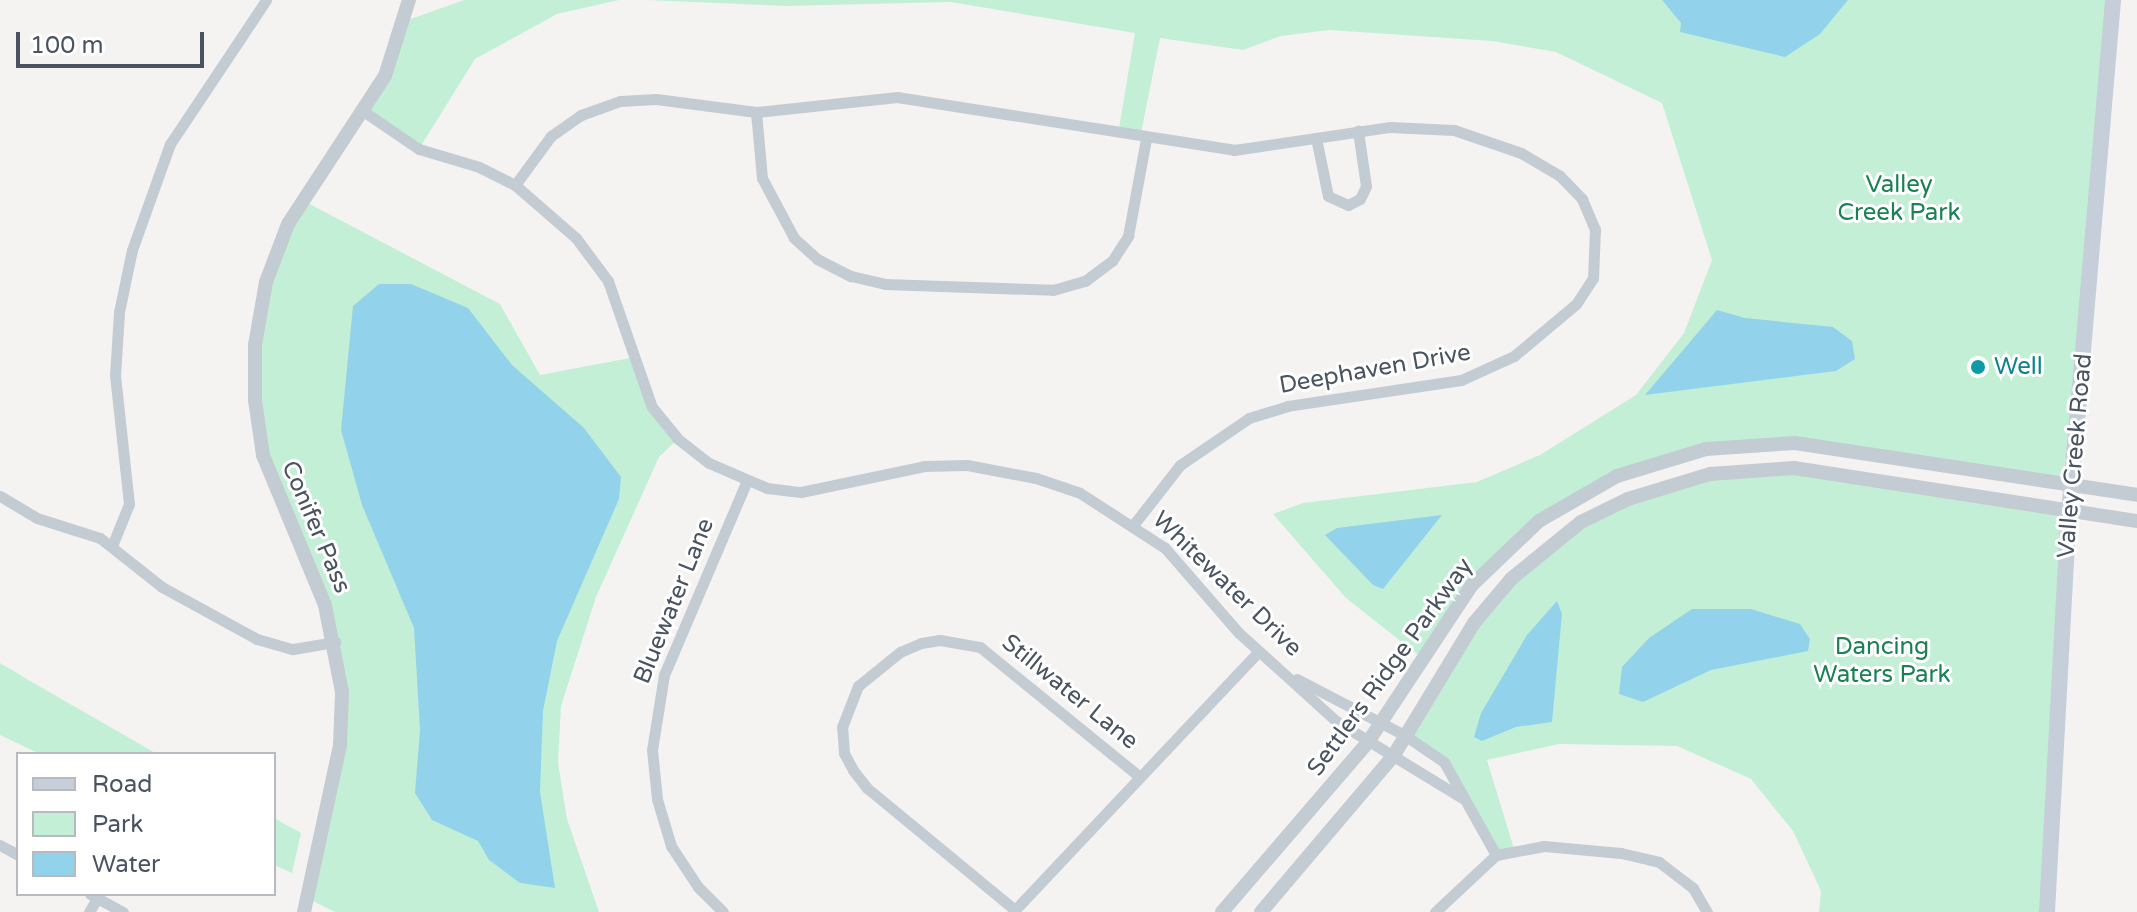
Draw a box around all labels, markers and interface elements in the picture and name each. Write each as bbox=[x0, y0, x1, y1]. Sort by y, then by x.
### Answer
scale bar bbox=[20, 16, 208, 66]
text: 100 m bbox=[30, 31, 104, 60]
park label: Valley Creek Park bbox=[1837, 171, 1961, 227]
street label: Deephaven Drive bbox=[1277, 338, 1473, 400]
street label: Valley Creek Road bbox=[2052, 352, 2098, 560]
place label: Well bbox=[1994, 353, 2043, 381]
marker: Well bbox=[1969, 358, 1987, 376]
street label: Conifer Pass bbox=[275, 456, 357, 598]
street label: Whitewater Drive bbox=[1146, 505, 1308, 663]
street label: Bluewater Lane bbox=[628, 514, 720, 688]
street label: Settlers Ridge Parkway bbox=[1301, 552, 1479, 782]
street label: Stillwater Lane bbox=[996, 628, 1144, 756]
park label: Dancing Waters Park bbox=[1813, 633, 1951, 689]
legend bbox=[16, 752, 276, 896]
text: Road bbox=[92, 770, 152, 799]
text: Park bbox=[92, 810, 143, 839]
text: Water bbox=[92, 850, 160, 879]

